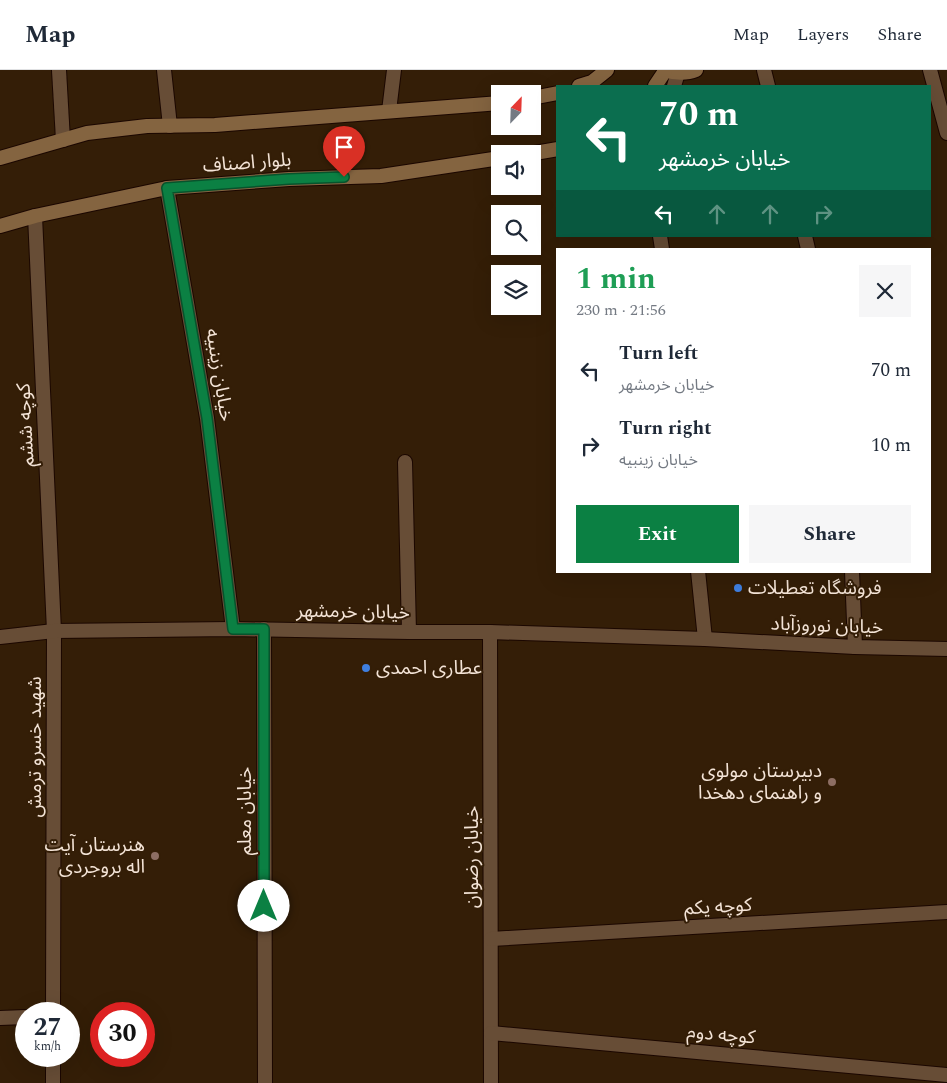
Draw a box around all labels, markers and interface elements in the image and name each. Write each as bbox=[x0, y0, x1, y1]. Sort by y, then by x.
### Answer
text: Map bbox=[25, 17, 75, 53]
text: Map bbox=[733, 21, 769, 48]
text: Layers bbox=[797, 21, 849, 48]
text: Share bbox=[877, 21, 922, 48]
north arrow bbox=[491, 85, 541, 135]
map controls bbox=[491, 85, 541, 315]
text: 70 m bbox=[659, 88, 739, 141]
icon: left bbox=[576, 105, 641, 170]
pin bbox=[323, 126, 365, 177]
icon: arrive bbox=[330, 133, 358, 161]
text: خیابان خرمشهر bbox=[659, 143, 790, 176]
street label: بلوار اصناف bbox=[202, 145, 292, 181]
button: sound bbox=[491, 145, 541, 195]
icon: left bbox=[650, 200, 678, 228]
icon: ahead bbox=[703, 200, 731, 228]
icon: ahead bbox=[756, 200, 784, 228]
icon: right bbox=[809, 200, 837, 228]
button: search bbox=[491, 205, 541, 255]
text: 1 min bbox=[576, 256, 656, 302]
button: layers bbox=[491, 265, 541, 315]
button: close bbox=[859, 265, 911, 317]
text: 230 m · 21:56 bbox=[576, 298, 666, 322]
street label: خیابان زینبیه bbox=[197, 326, 241, 424]
text: Turn left bbox=[619, 339, 698, 368]
text: 70 m bbox=[871, 356, 911, 385]
icon: left bbox=[576, 357, 604, 385]
text: خیابان خرمشهر bbox=[619, 373, 715, 397]
street label: کوچه ششم bbox=[9, 381, 43, 468]
text: Turn right bbox=[619, 414, 712, 443]
text: 10 m bbox=[871, 431, 911, 460]
icon: right bbox=[576, 432, 604, 460]
text: خیابان زینبیه bbox=[619, 448, 698, 472]
button: Exit bbox=[576, 505, 739, 563]
button: Share bbox=[749, 505, 911, 563]
place label: فروشگاه تعطیلات bbox=[748, 574, 881, 603]
marker: فروشگاه تعطیلات bbox=[732, 582, 744, 594]
street label: خیابان خرمشهر bbox=[295, 596, 410, 627]
street label: خیابان نوروزآباد bbox=[770, 610, 884, 642]
place label: عطاری احمدی bbox=[376, 654, 482, 683]
marker: عطاری احمدی bbox=[360, 662, 372, 674]
street label: شهید خسرو ترمش bbox=[21, 676, 50, 818]
place label: دبیرستان مولوی و راهنمای دهخدا bbox=[698, 757, 822, 808]
street label: خیابان معلم bbox=[231, 767, 260, 855]
marker: دبیرستان مولوی و راهنمای دهخدا bbox=[826, 776, 838, 788]
street label: خیابان رضوان bbox=[458, 806, 487, 908]
place label: هنرستان آیت اله بروجردی bbox=[44, 831, 145, 882]
marker: هنرستان آیت اله بروجردی bbox=[149, 850, 161, 862]
position arrow bbox=[237, 879, 289, 931]
street label: کوچه یکم bbox=[683, 891, 754, 923]
speed limit sign: 30 bbox=[90, 1002, 155, 1067]
text: 27 bbox=[33, 1009, 62, 1047]
street label: کوچه دوم bbox=[685, 1018, 758, 1053]
text: km/h bbox=[34, 1037, 61, 1056]

